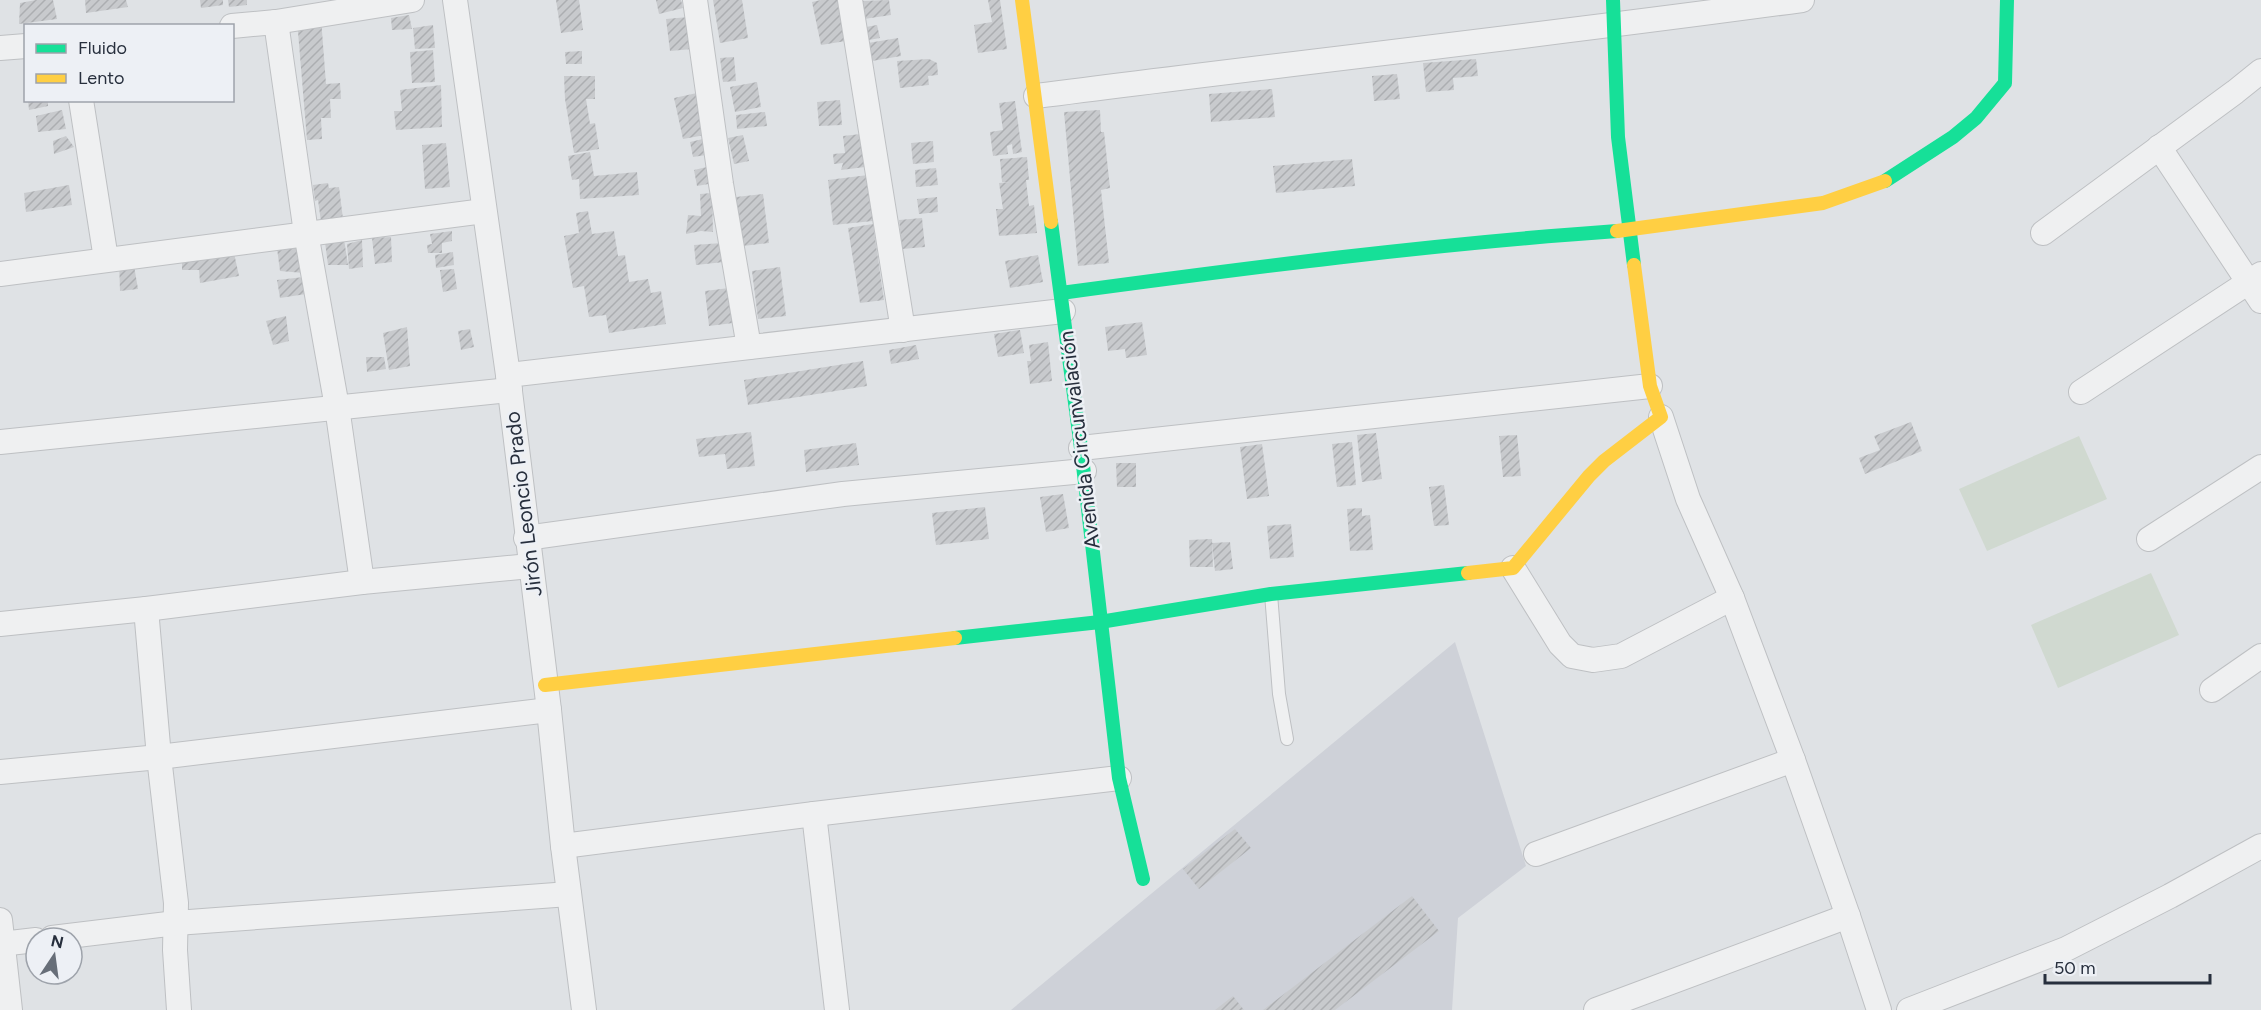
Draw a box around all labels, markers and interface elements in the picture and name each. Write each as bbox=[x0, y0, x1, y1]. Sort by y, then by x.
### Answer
legend bbox=[24, 24, 234, 102]
text: Fluido bbox=[78, 37, 127, 59]
text: Lento bbox=[78, 67, 124, 89]
street label: Avenida Circunvalación bbox=[1053, 330, 1105, 550]
street label: Jirón Leoncio Prado bbox=[499, 410, 547, 598]
north arrow bbox=[24, 926, 84, 986]
text: N bbox=[49, 931, 65, 953]
scale bar bbox=[2045, 947, 2210, 985]
text: 50 m bbox=[2054, 957, 2096, 979]

